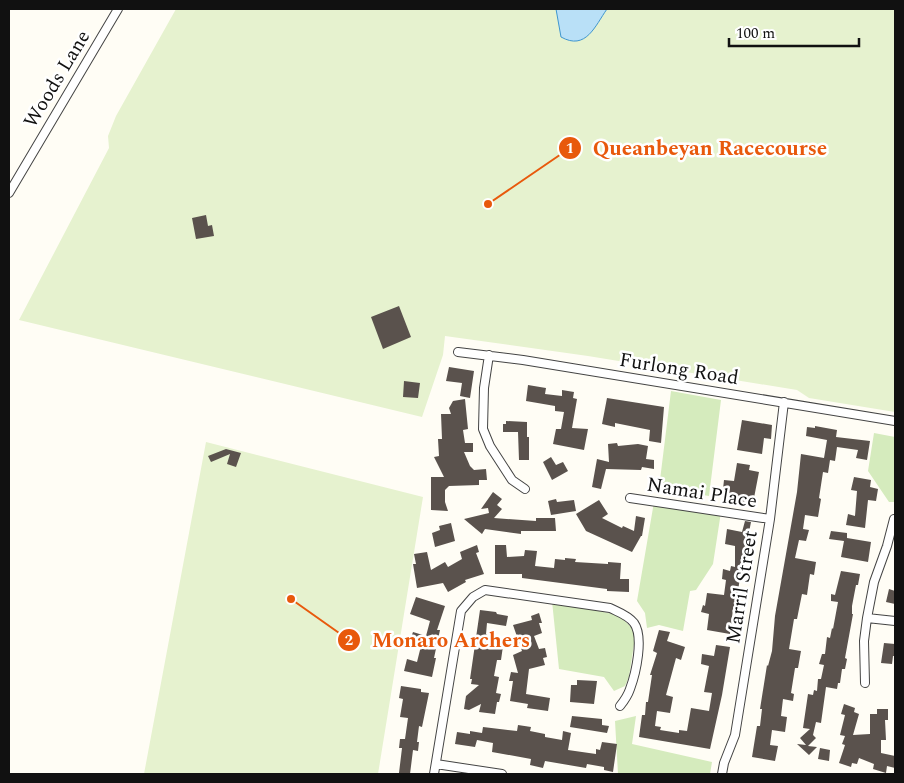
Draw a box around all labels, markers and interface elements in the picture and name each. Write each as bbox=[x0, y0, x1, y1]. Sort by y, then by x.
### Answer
scale bar bbox=[729, 15, 859, 47]
text: 100 m bbox=[736, 22, 775, 45]
street label: Woods Lane bbox=[16, 24, 98, 134]
callout: Queanbeyan Racecourse bbox=[558, 130, 837, 166]
text: Queanbeyan Racecourse bbox=[593, 133, 827, 165]
text: 1 bbox=[566, 137, 574, 160]
street label: Furlong Road bbox=[617, 345, 741, 393]
street label: Namai Place bbox=[645, 469, 759, 517]
street label: Marril Street bbox=[718, 528, 766, 646]
callout: Monaro Archers bbox=[337, 622, 540, 658]
text: Monaro Archers bbox=[372, 625, 530, 657]
text: 2 bbox=[345, 629, 353, 652]

